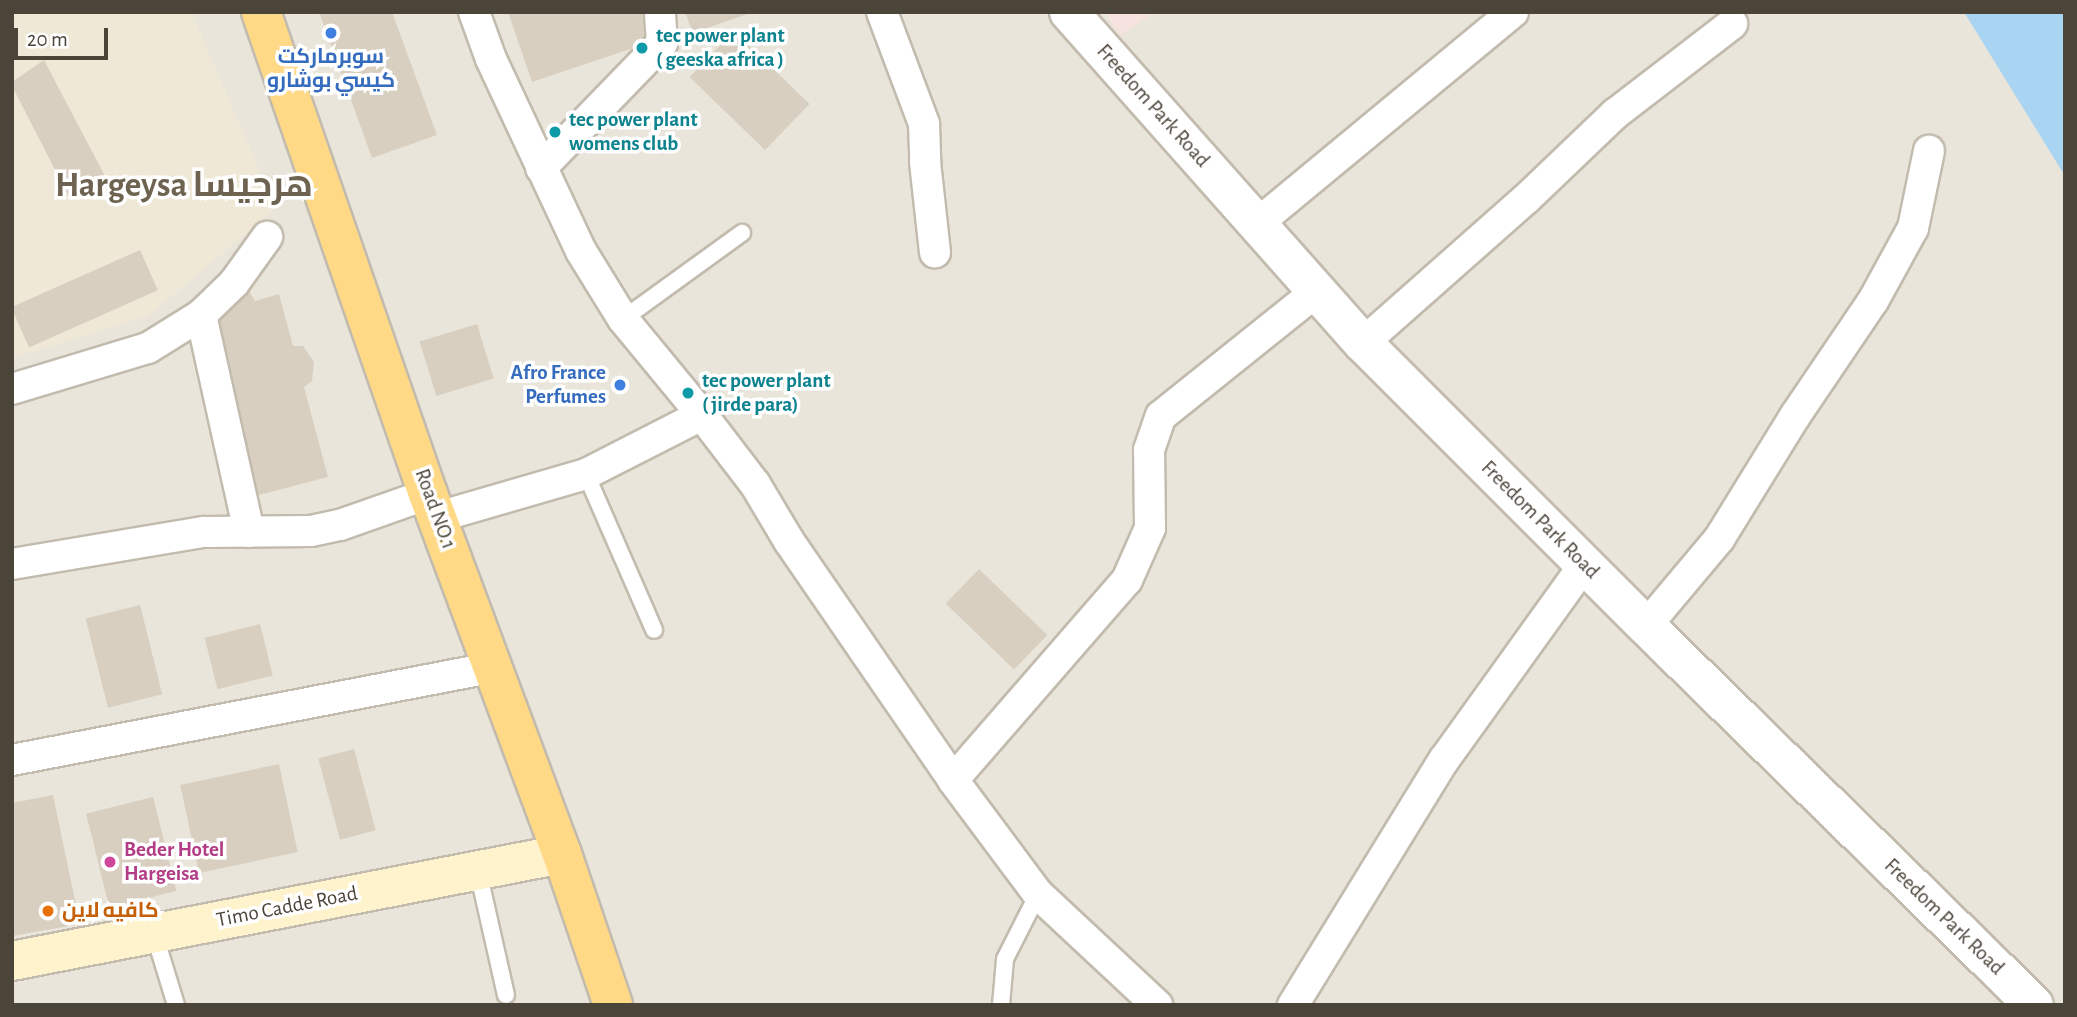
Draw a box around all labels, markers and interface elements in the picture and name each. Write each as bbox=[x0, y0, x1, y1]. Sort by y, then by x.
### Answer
scale bar bbox=[18, 14, 112, 58]
place label: tec power plant ( geeska africa ) bbox=[656, 23, 784, 73]
marker: سوبرماركت كيسي بوشارو bbox=[323, 25, 339, 41]
text: 20 m bbox=[27, 29, 68, 50]
street label: Freedom Park Road bbox=[1091, 39, 1215, 173]
marker: tec power plant ( geeska africa ) bbox=[634, 40, 650, 56]
place label: سوبرماركت كيسي بوشارو bbox=[267, 44, 395, 94]
place label: tec power plant womens club bbox=[569, 107, 697, 157]
marker: tec power plant womens club bbox=[547, 124, 563, 140]
district label: Hargeysa هرجيسا bbox=[55, 165, 313, 207]
place label: Afro France Perfumes bbox=[510, 360, 606, 410]
place label: tec power plant ( jirde para) bbox=[702, 368, 830, 418]
marker: Afro France Perfumes bbox=[612, 377, 628, 393]
marker: tec power plant ( jirde para) bbox=[680, 385, 696, 401]
street label: Freedom Park Road bbox=[1476, 456, 1604, 584]
street label: Road NO.1 bbox=[409, 465, 461, 553]
place label: Beder Hotel Hargeisa bbox=[124, 837, 224, 887]
street label: Freedom Park Road bbox=[1879, 853, 2009, 981]
marker: Beder Hotel Hargeisa bbox=[102, 854, 118, 870]
street label: Timo Cadde Road bbox=[214, 881, 360, 933]
place label: كافيه لاين bbox=[62, 898, 159, 924]
marker: كافيه لاين bbox=[40, 903, 56, 919]

